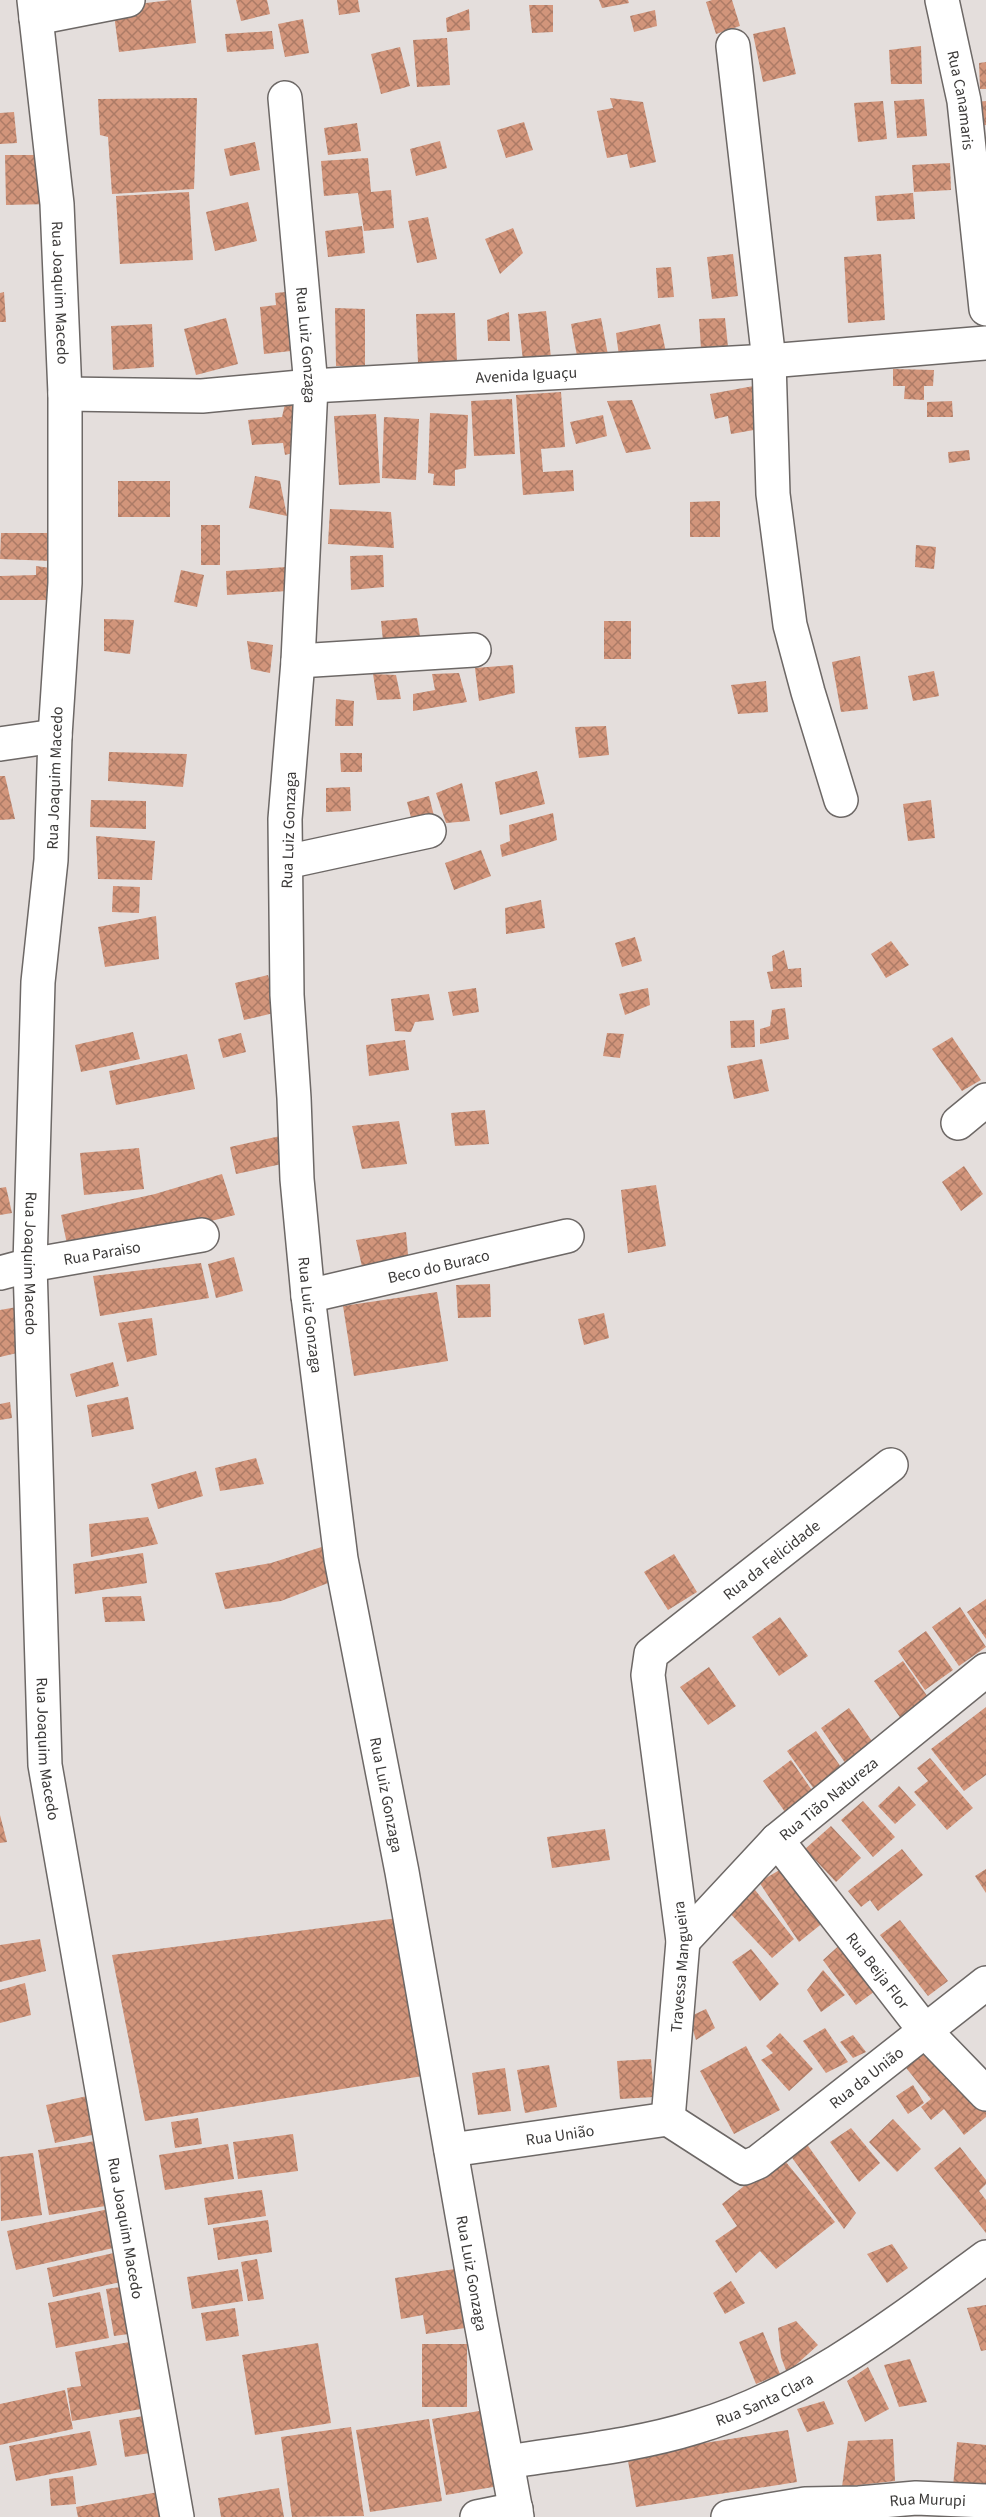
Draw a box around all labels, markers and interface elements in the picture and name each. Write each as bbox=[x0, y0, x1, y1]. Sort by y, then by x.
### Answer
street label: Rua Canamaris bbox=[941, 48, 979, 151]
street label: Rua Joaquim Macedo bbox=[46, 221, 74, 365]
street label: Rua Luiz Gonzaga bbox=[290, 286, 321, 404]
street label: Avenida Iguaçu bbox=[475, 361, 578, 389]
street label: Rua Joaquim Macedo bbox=[42, 706, 68, 850]
street label: Rua Luiz Gonzaga bbox=[276, 771, 302, 889]
street label: Rua Joaquim Macedo bbox=[18, 1191, 42, 1335]
street label: Rua Paraiso bbox=[62, 1236, 142, 1271]
street label: Beco do Buraco bbox=[386, 1244, 492, 1289]
street label: Rua Luiz Gonzaga bbox=[292, 1256, 328, 1375]
street label: Rua da Felicidade bbox=[719, 1515, 825, 1605]
street label: Rua Joaquim Macedo bbox=[30, 1677, 65, 1822]
street label: Rua Luiz Gonzaga bbox=[364, 1735, 408, 1854]
street label: Rua Tião Natureza bbox=[775, 1752, 883, 1846]
street label: Travessa Mangueira bbox=[665, 1900, 695, 2033]
street label: Rua Beija Flor bbox=[841, 1928, 914, 2014]
street label: Rua da União bbox=[825, 2042, 908, 2114]
street label: Rua União bbox=[524, 2120, 596, 2151]
street label: Rua Joaquim Macedo bbox=[102, 2156, 149, 2301]
street label: Rua Luiz Gonzaga bbox=[450, 2214, 492, 2333]
street label: Rua Santa Clara bbox=[713, 2368, 817, 2432]
street label: Rua Murupi bbox=[889, 2488, 966, 2512]

